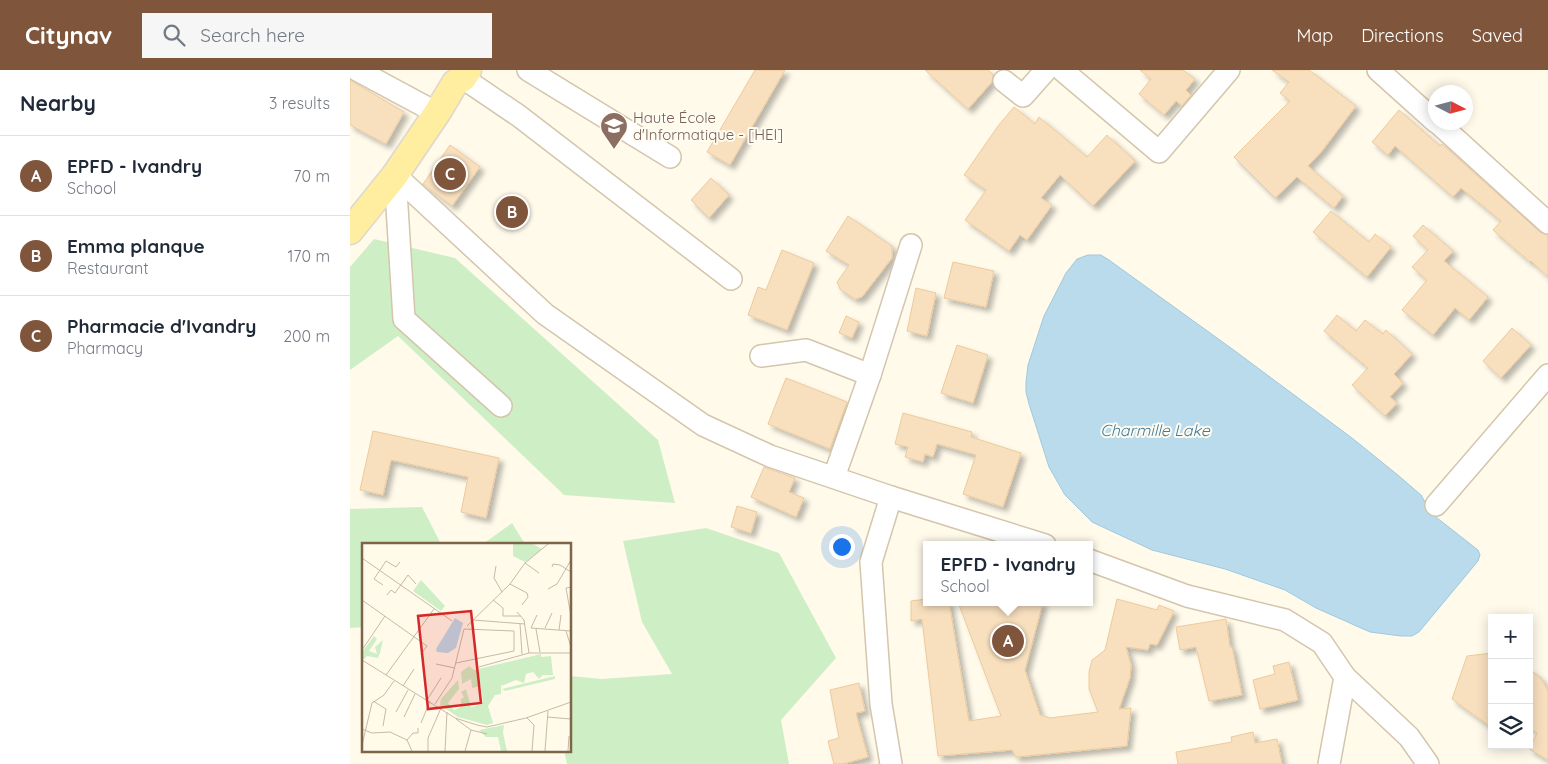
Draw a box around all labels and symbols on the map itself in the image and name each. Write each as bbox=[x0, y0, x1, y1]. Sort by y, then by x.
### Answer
north arrow bbox=[1428, 85, 1473, 130]
place label: Haute École d'Informatique - [HEI] bbox=[633, 108, 783, 144]
school or university icon: Haute École d'Informatique - [HEI] bbox=[599, 111, 629, 150]
pin: C bbox=[434, 155, 466, 193]
pin: B bbox=[496, 193, 528, 231]
water label: Charmille Lake bbox=[1100, 420, 1211, 440]
your location bbox=[829, 534, 855, 560]
inset map bbox=[362, 543, 571, 752]
pin: A bbox=[992, 622, 1024, 660]

